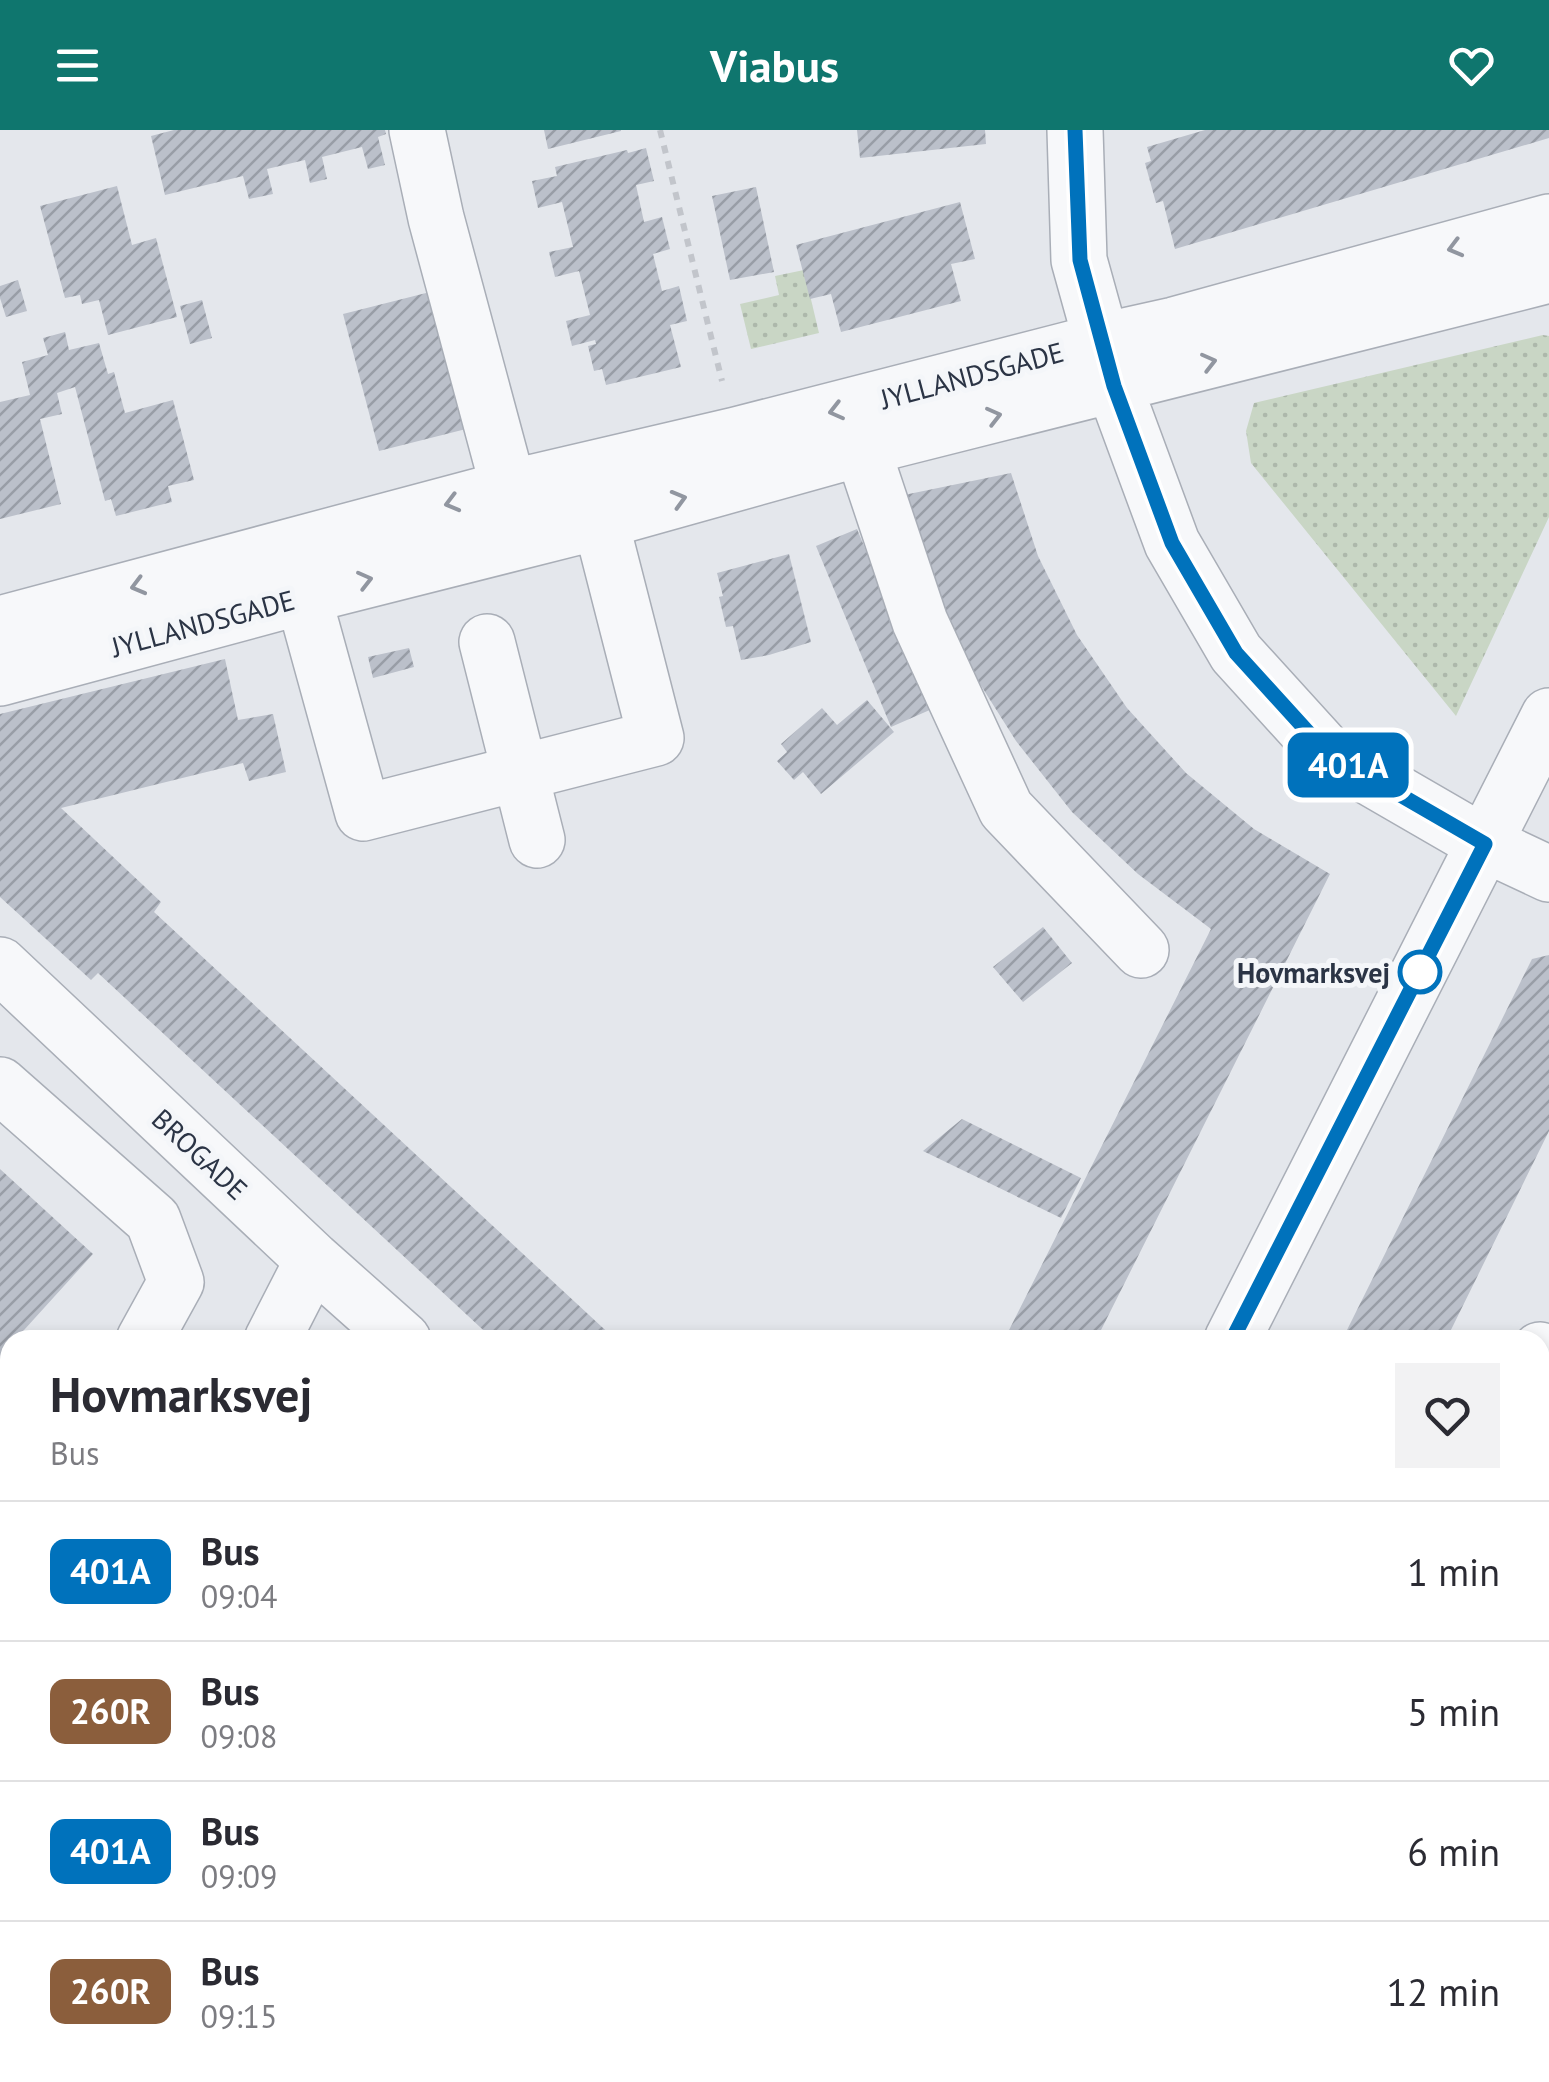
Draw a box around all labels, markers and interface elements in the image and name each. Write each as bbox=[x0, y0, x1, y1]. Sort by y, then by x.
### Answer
text: Viabus bbox=[710, 36, 839, 94]
icon: menu bbox=[50, 38, 105, 93]
icon: heart bbox=[1444, 38, 1499, 93]
one-way arrow bbox=[1447, 236, 1464, 257]
street label: JYLLANDSGADE bbox=[875, 333, 1068, 417]
one-way arrow bbox=[1200, 353, 1217, 374]
one-way arrow bbox=[828, 399, 845, 420]
one-way arrow bbox=[985, 407, 1002, 428]
one-way arrow bbox=[670, 490, 687, 511]
one-way arrow bbox=[444, 492, 461, 513]
one-way arrow bbox=[356, 571, 373, 592]
one-way arrow bbox=[130, 575, 147, 596]
street label: JYLLANDSGADE bbox=[106, 581, 299, 665]
line badge: 401A bbox=[1278, 732, 1418, 798]
text: 401A bbox=[1308, 742, 1388, 788]
marker: Hovmarksvej bbox=[1399, 951, 1441, 993]
place label: Hovmarksvej bbox=[1237, 954, 1390, 991]
street label: BROGADE bbox=[144, 1100, 256, 1208]
text: Hovmarksvej bbox=[50, 1363, 312, 1425]
button: heart bbox=[1395, 1363, 1500, 1468]
text: Bus bbox=[50, 1432, 99, 1474]
text: Bus bbox=[201, 1526, 260, 1575]
text: 1 min bbox=[1407, 1547, 1500, 1596]
text: 401A bbox=[70, 1548, 151, 1594]
text: 09:04 bbox=[201, 1575, 278, 1617]
text: Bus bbox=[201, 1666, 260, 1715]
text: 5 min bbox=[1407, 1687, 1500, 1736]
text: 260R bbox=[70, 1688, 151, 1734]
text: 09:08 bbox=[201, 1715, 277, 1757]
text: Bus bbox=[201, 1806, 260, 1855]
text: 6 min bbox=[1407, 1827, 1500, 1876]
text: 401A bbox=[70, 1828, 151, 1874]
text: 09:09 bbox=[201, 1855, 278, 1897]
text: Bus bbox=[201, 1946, 260, 1995]
text: 12 min bbox=[1387, 1967, 1500, 2016]
text: 260R bbox=[70, 1968, 151, 2014]
text: 09:15 bbox=[201, 1995, 277, 2037]

